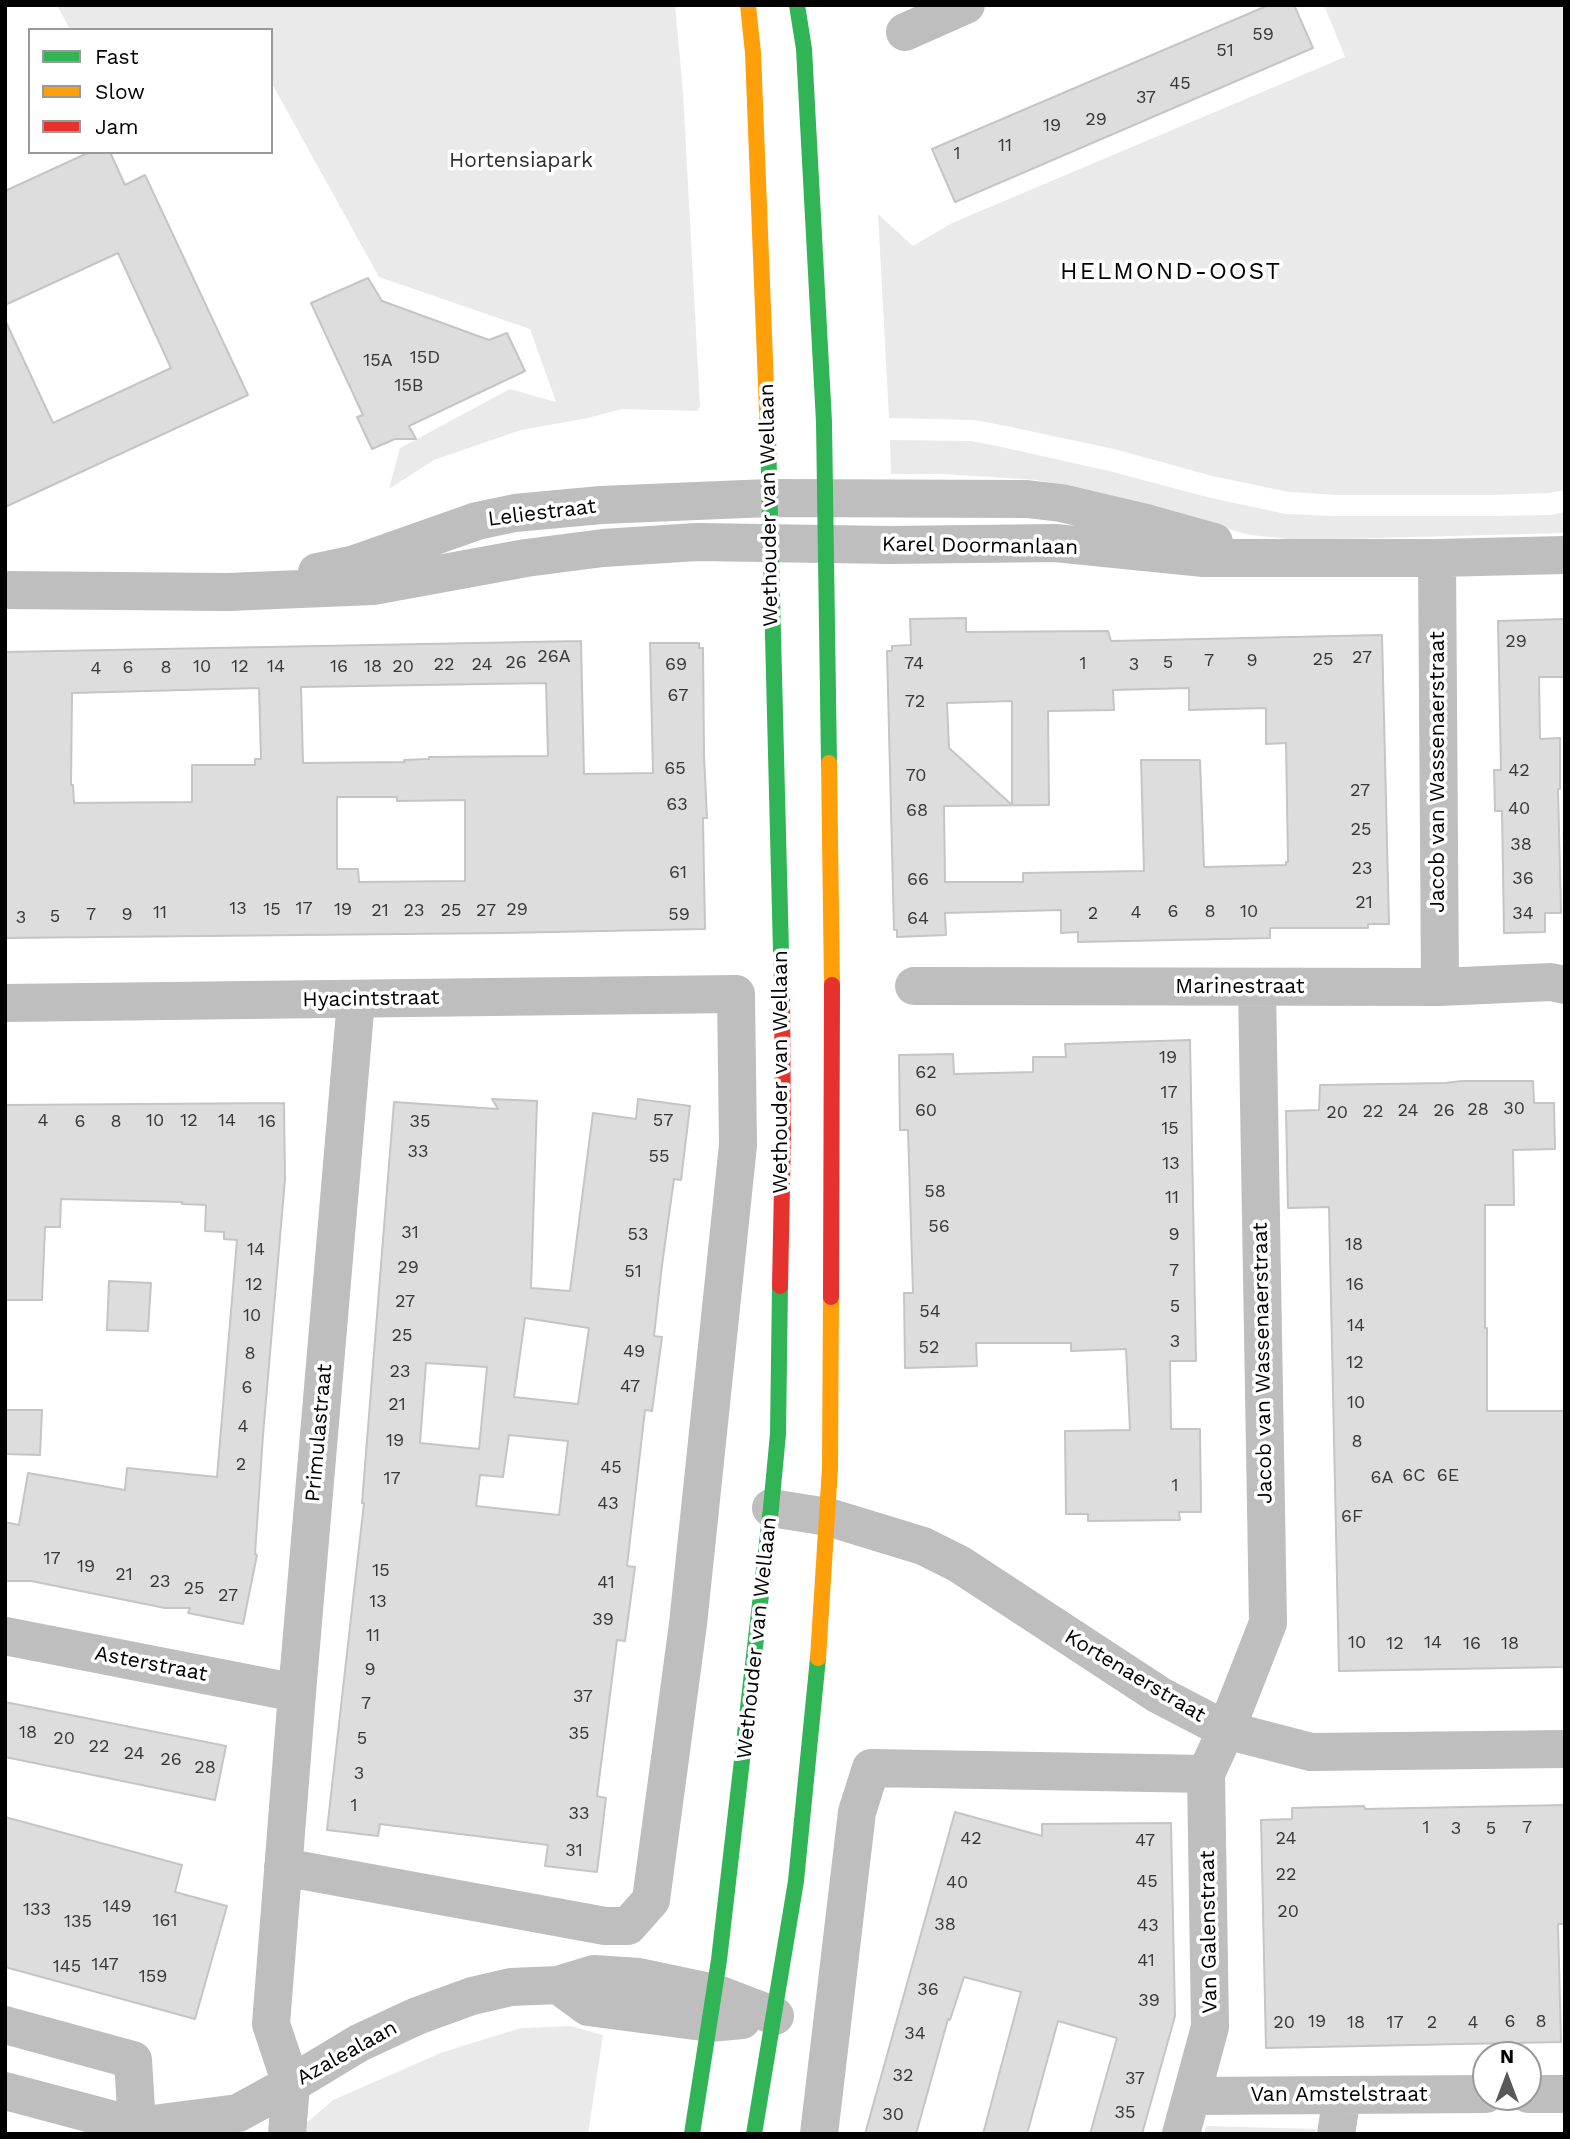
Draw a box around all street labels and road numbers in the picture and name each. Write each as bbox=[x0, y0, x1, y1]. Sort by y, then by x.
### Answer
street label: Wethouder van Wellaan bbox=[754, 383, 784, 627]
street label: Leliestraat bbox=[486, 494, 598, 532]
street label: Karel Doormanlaan bbox=[882, 532, 1078, 560]
street label: Jacob van Wassenaerstraat bbox=[1425, 631, 1451, 913]
street label: Wethouder van Wellaan bbox=[768, 950, 794, 1194]
street label: Marinestraat bbox=[1175, 974, 1305, 1000]
street label: Hyacintstraat bbox=[302, 985, 440, 1013]
street label: Jacob van Wassenaerstraat bbox=[1248, 1222, 1278, 1504]
street label: Primulastraat bbox=[300, 1363, 338, 1503]
street label: Wethouder van Wellaan bbox=[732, 1516, 782, 1760]
street label: Kortenaerstraat bbox=[1060, 1624, 1210, 1728]
street label: Asterstraat bbox=[93, 1641, 209, 1687]
street label: Van Galenstraat bbox=[1195, 1850, 1223, 2014]
street label: Azalealaan bbox=[293, 2015, 401, 2091]
street label: Van Amstelstraat bbox=[1251, 2082, 1427, 2108]

